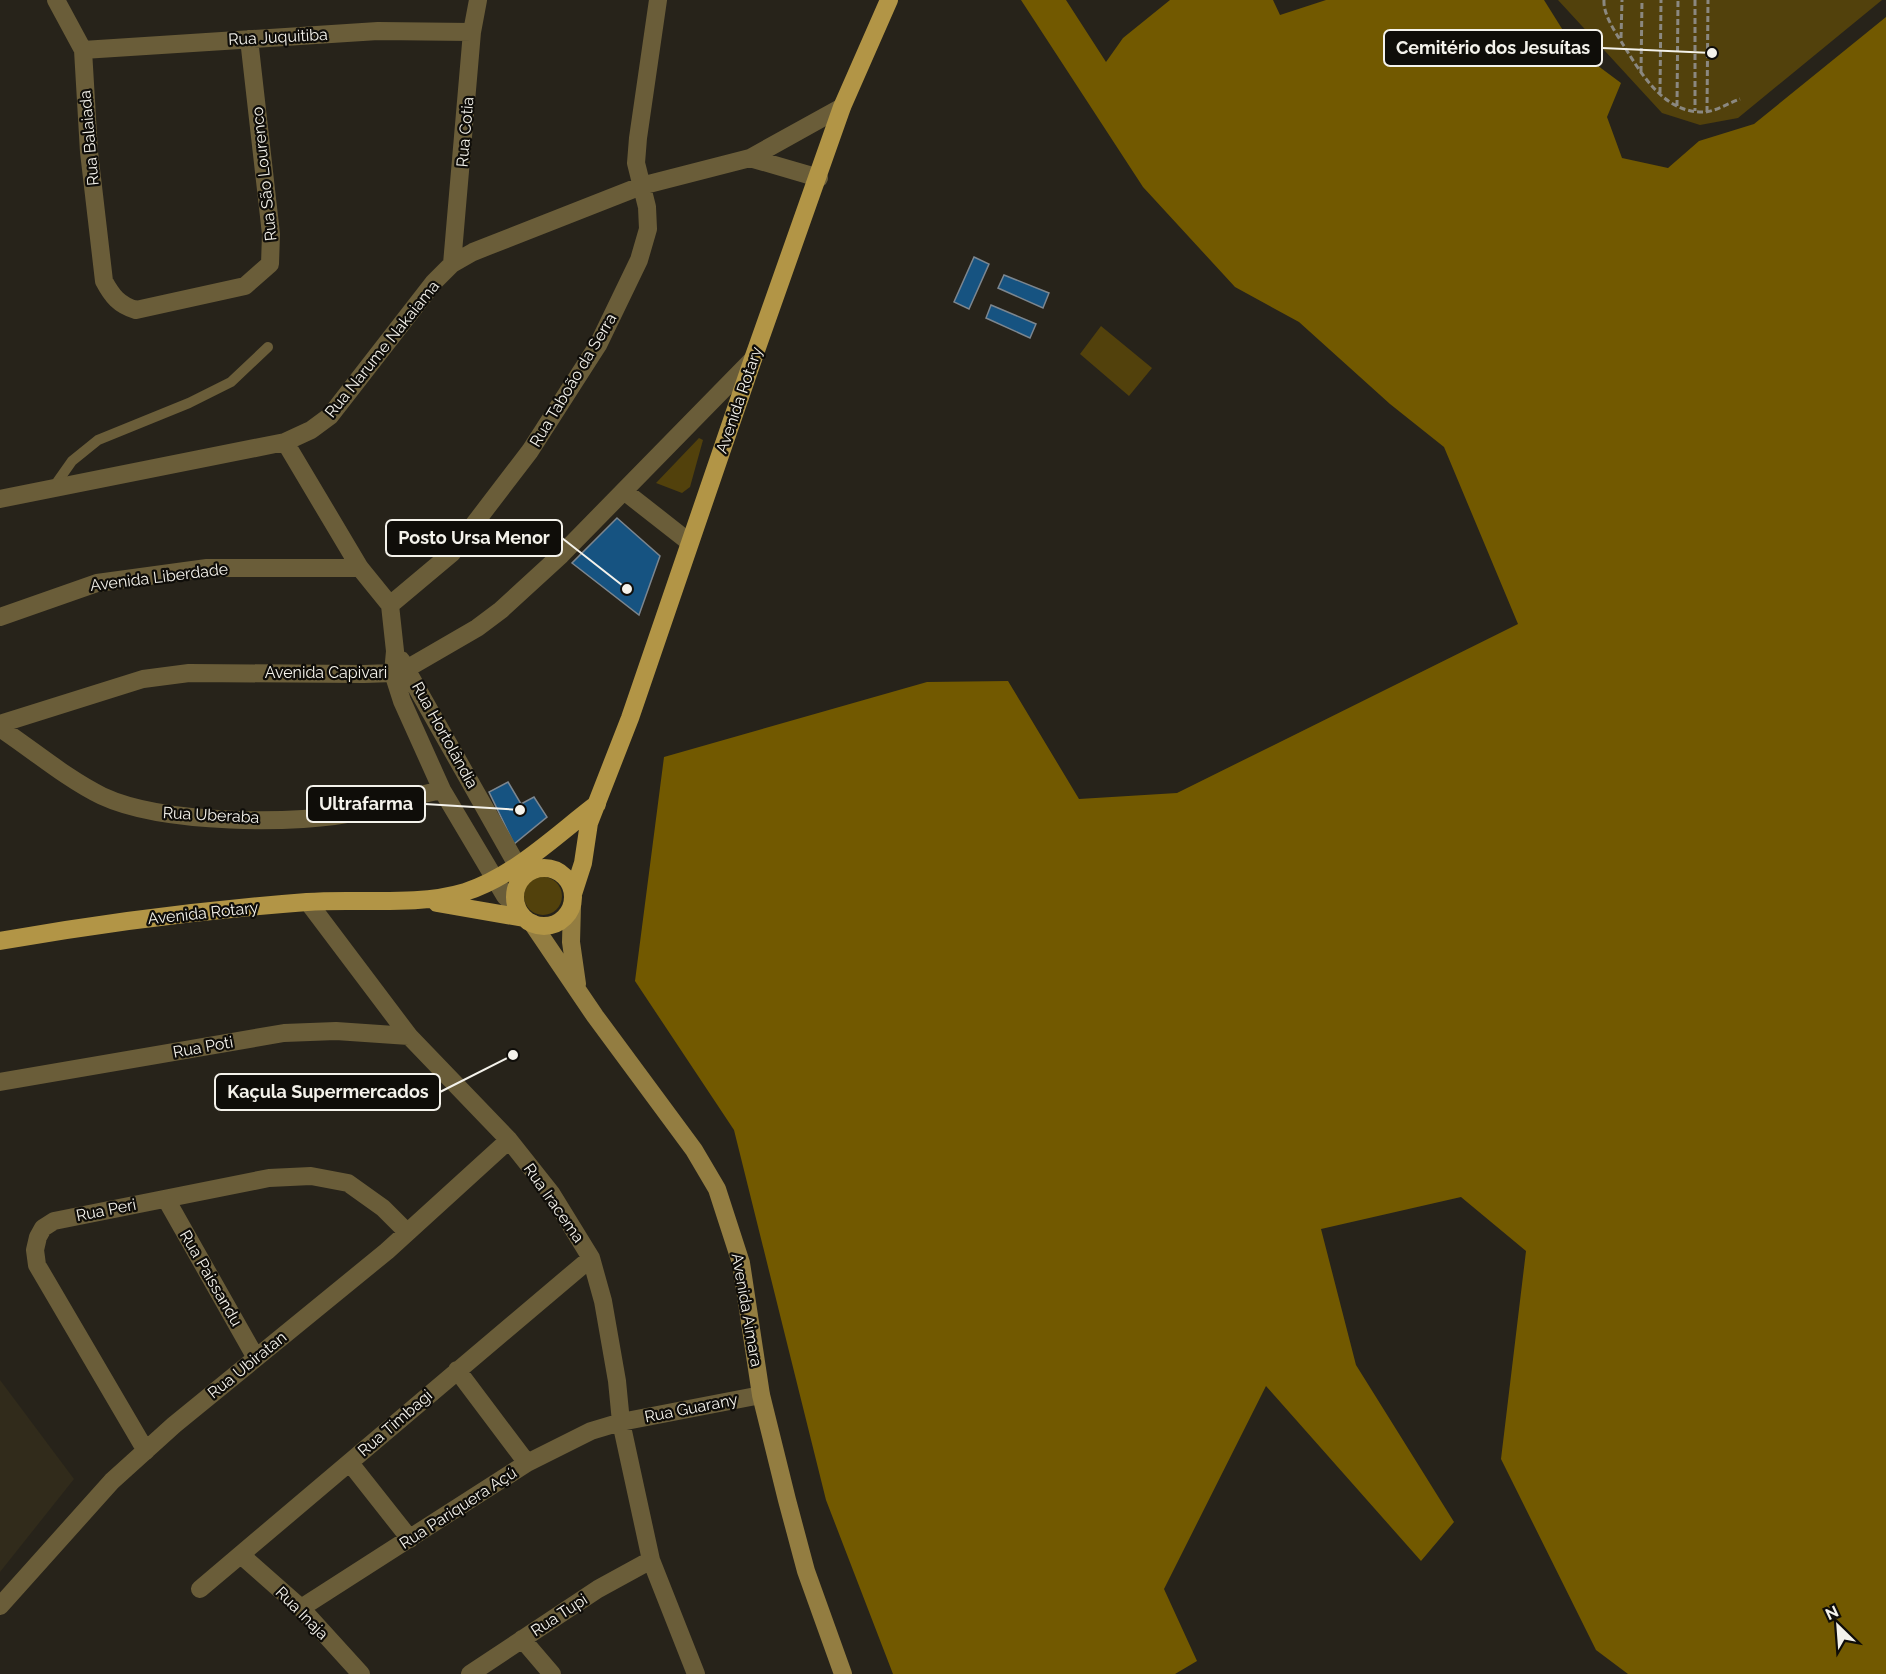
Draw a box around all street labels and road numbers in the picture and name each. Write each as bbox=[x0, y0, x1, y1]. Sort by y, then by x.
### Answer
street label: Rua Juquitiba bbox=[228, 25, 328, 49]
street label: Rua Balaiada bbox=[75, 89, 103, 187]
street label: Rua Cotia bbox=[452, 96, 478, 168]
street label: Rua São Lourenco bbox=[247, 106, 281, 242]
street label: Rua Narume Nakaiama bbox=[321, 277, 443, 421]
street label: Rua Taboão da Serra bbox=[526, 310, 620, 450]
street label: Avenida Rotary bbox=[712, 344, 766, 456]
street label: Avenida Liberdade bbox=[89, 559, 229, 595]
street label: Avenida Capivari bbox=[265, 663, 387, 682]
street label: Rua Hortolândia bbox=[408, 678, 482, 792]
street label: Rua Uberaba bbox=[162, 803, 260, 827]
street label: Avenida Rotary bbox=[147, 898, 260, 928]
street label: Rua Poti bbox=[171, 1032, 235, 1062]
street label: Rua Iracema bbox=[520, 1160, 588, 1246]
street label: Rua Peri bbox=[74, 1195, 138, 1225]
street label: Rua Paissandu bbox=[176, 1227, 246, 1329]
street label: Avenida Aimara bbox=[728, 1252, 766, 1368]
street label: Rua Ubiratan bbox=[204, 1328, 290, 1402]
street label: Rua Timbagi bbox=[354, 1386, 436, 1460]
street label: Rua Guarany bbox=[643, 1390, 739, 1426]
street label: Rua Pariquera Açú bbox=[396, 1463, 520, 1553]
street label: Rua Inaja bbox=[272, 1583, 332, 1643]
street label: Rua Tupi bbox=[527, 1590, 591, 1640]

